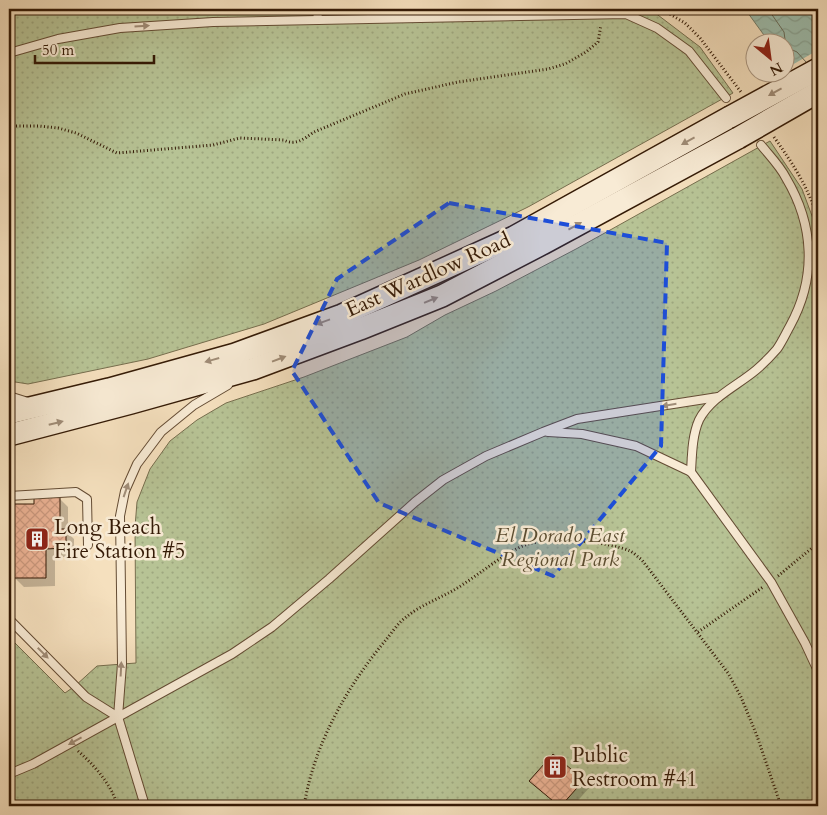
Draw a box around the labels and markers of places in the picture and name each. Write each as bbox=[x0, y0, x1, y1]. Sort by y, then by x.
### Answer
place label: Long Beach Fire Station #5 bbox=[54, 513, 185, 566]
building icon: Long Beach Fire Station #5 bbox=[24, 526, 50, 552]
place label: Public Restroom #41 bbox=[572, 741, 697, 794]
building icon: Public Restroom #41 bbox=[542, 754, 568, 780]

